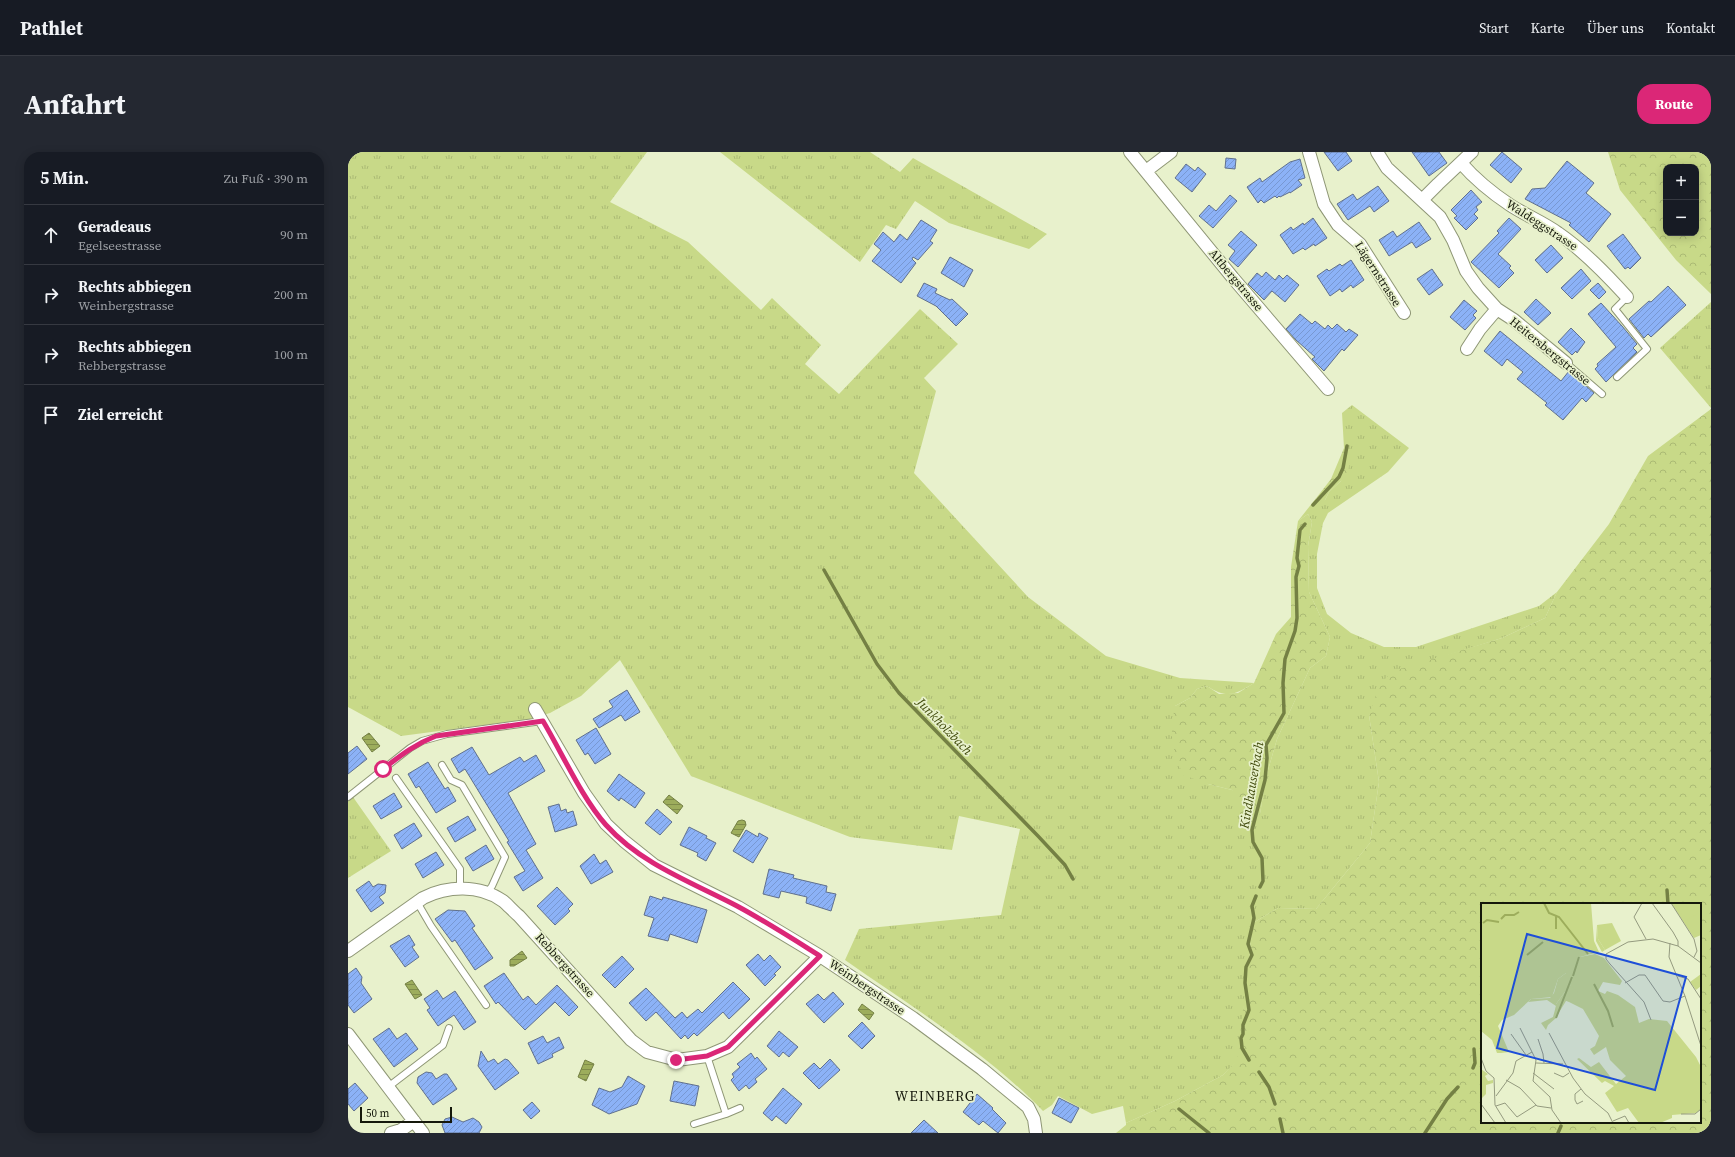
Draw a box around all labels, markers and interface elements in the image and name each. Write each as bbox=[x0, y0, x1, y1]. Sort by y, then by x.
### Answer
text: Pathlet bbox=[20, 15, 83, 41]
text: Start bbox=[1479, 18, 1509, 38]
text: Karte bbox=[1531, 18, 1565, 38]
text: Über uns bbox=[1587, 18, 1644, 38]
text: Kontakt bbox=[1666, 18, 1715, 38]
button: Route bbox=[1637, 84, 1711, 124]
text: Anfahrt bbox=[24, 85, 126, 123]
map controls bbox=[1663, 164, 1699, 236]
button: + bbox=[1663, 164, 1699, 200]
text: 5 Min. bbox=[40, 166, 89, 190]
text: Zu Fuß · 390 m bbox=[224, 170, 308, 187]
street label: Waldeggstrasse bbox=[1503, 196, 1581, 254]
button: − bbox=[1663, 200, 1699, 236]
text: Geradeaus bbox=[78, 216, 151, 237]
icon: ahead bbox=[40, 224, 62, 246]
text: 90 m bbox=[280, 226, 308, 243]
text: Egelseestrasse bbox=[78, 237, 161, 254]
street label: Lägernstrasse bbox=[1351, 238, 1405, 310]
street label: Altbergstrasse bbox=[1205, 246, 1267, 314]
text: Rechts abbiegen bbox=[78, 276, 192, 297]
icon: right bbox=[40, 284, 62, 306]
text: 200 m bbox=[274, 286, 308, 303]
text: Weinbergstrasse bbox=[78, 297, 174, 314]
street label: Heitersbergstrasse bbox=[1506, 313, 1594, 389]
text: Rechts abbiegen bbox=[78, 336, 192, 357]
icon: right bbox=[40, 344, 62, 366]
text: 100 m bbox=[274, 346, 308, 363]
text: Rebbergstrasse bbox=[78, 357, 166, 374]
icon: arrive bbox=[40, 404, 62, 426]
text: Ziel erreicht bbox=[78, 404, 163, 425]
water label: Junkholzbach bbox=[912, 693, 976, 759]
water label: Kindhauserbach bbox=[1235, 740, 1268, 831]
route start bbox=[374, 760, 392, 778]
inset map bbox=[1481, 903, 1701, 1123]
street label: Rebbergstrasse bbox=[532, 929, 598, 1001]
street label: Weinbergstrasse bbox=[826, 956, 908, 1018]
route end bbox=[667, 1051, 685, 1069]
district label: WEINBERG bbox=[895, 1086, 975, 1106]
scale bar bbox=[360, 1105, 452, 1124]
text: 50 m bbox=[366, 1106, 389, 1121]

